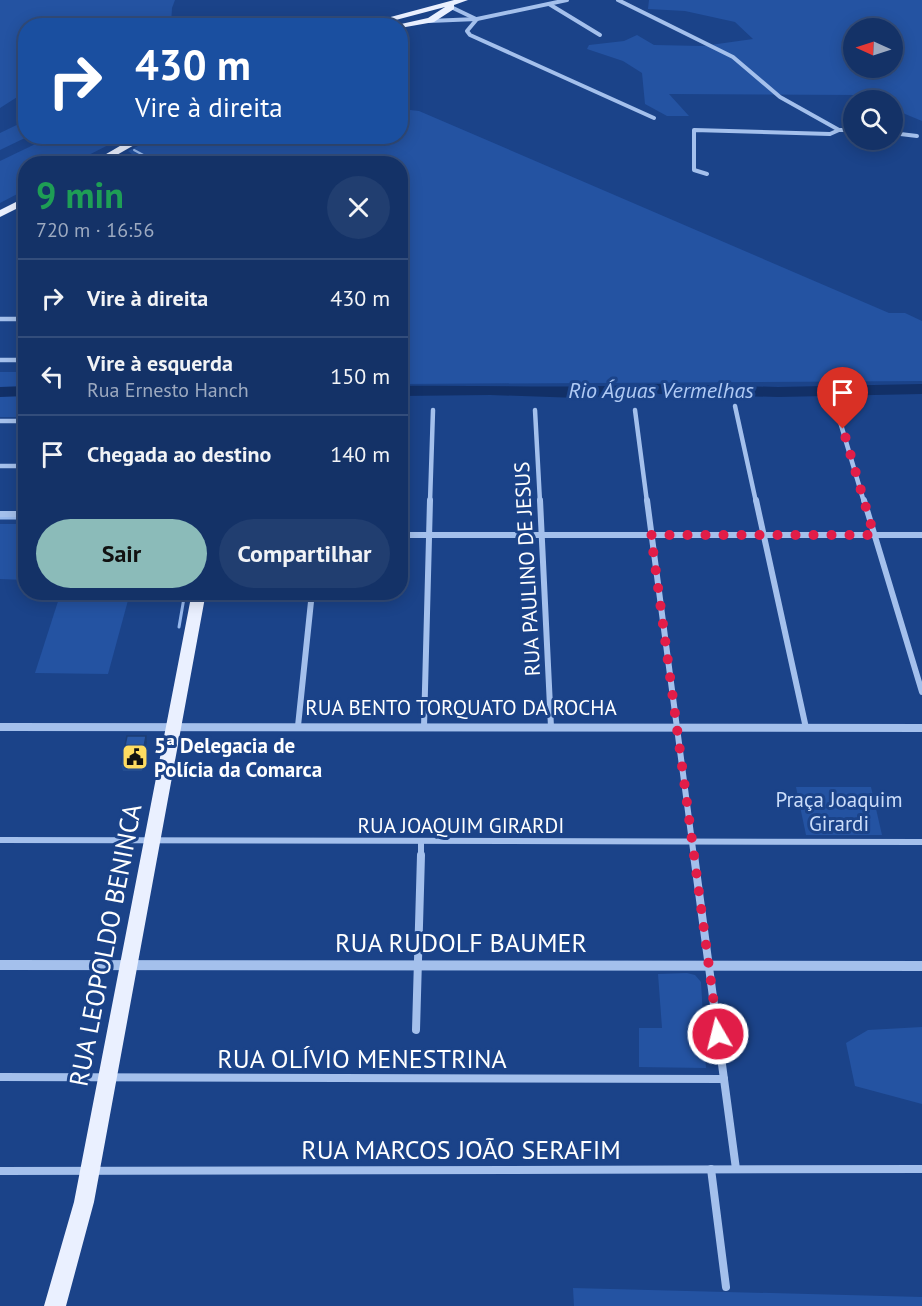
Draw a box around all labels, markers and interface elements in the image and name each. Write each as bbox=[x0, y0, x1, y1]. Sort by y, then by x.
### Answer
north arrow bbox=[843, 18, 903, 78]
map controls bbox=[843, 18, 903, 150]
text: 430 m bbox=[135, 37, 251, 92]
icon: right bbox=[36, 42, 114, 120]
text: Vire à direita bbox=[135, 90, 283, 124]
button: search bbox=[843, 90, 903, 150]
text: 9 min bbox=[36, 171, 124, 218]
button: close bbox=[327, 176, 390, 239]
text: 720 m · 16:56 bbox=[36, 217, 154, 243]
icon: right bbox=[36, 282, 69, 315]
text: Vire à direita bbox=[87, 284, 208, 312]
text: 430 m bbox=[330, 284, 390, 312]
text: Vire à esquerda bbox=[87, 349, 233, 377]
icon: left bbox=[36, 360, 69, 393]
text: 150 m bbox=[330, 362, 390, 390]
pin bbox=[817, 367, 868, 429]
water label: Rio Águas Vermelhas bbox=[568, 376, 754, 404]
icon: arrive bbox=[826, 376, 859, 409]
text: Rua Ernesto Hanch bbox=[87, 377, 249, 403]
icon: arrive bbox=[36, 438, 69, 471]
text: Chegada ao destino bbox=[87, 440, 271, 468]
text: 140 m bbox=[330, 440, 390, 468]
street label: RUA PAULINO DE JESUS bbox=[508, 461, 546, 677]
button: Sair bbox=[36, 519, 207, 588]
button: Compartilhar bbox=[219, 519, 390, 588]
street label: RUA BENTO TORQUATO DA ROCHA bbox=[305, 694, 617, 721]
place label: 5ª Delegacia de Polícia da Comarca bbox=[154, 732, 322, 783]
public building icon: 5ª Delegacia de Polícia da Comarca bbox=[120, 742, 150, 772]
park label: Praça Joaquim Girardi bbox=[775, 786, 903, 837]
street label: RUA LEOPOLDO BENINCA bbox=[61, 801, 149, 1089]
street label: RUA JOAQUIM GIRARDI bbox=[358, 812, 564, 839]
street label: RUA RUDOLF BAUMER bbox=[335, 926, 587, 959]
position arrow bbox=[686, 1002, 750, 1066]
street label: RUA OLÍVIO MENESTRINA bbox=[217, 1042, 507, 1075]
street label: RUA MARCOS JOÃO SERAFIM bbox=[301, 1133, 621, 1166]

